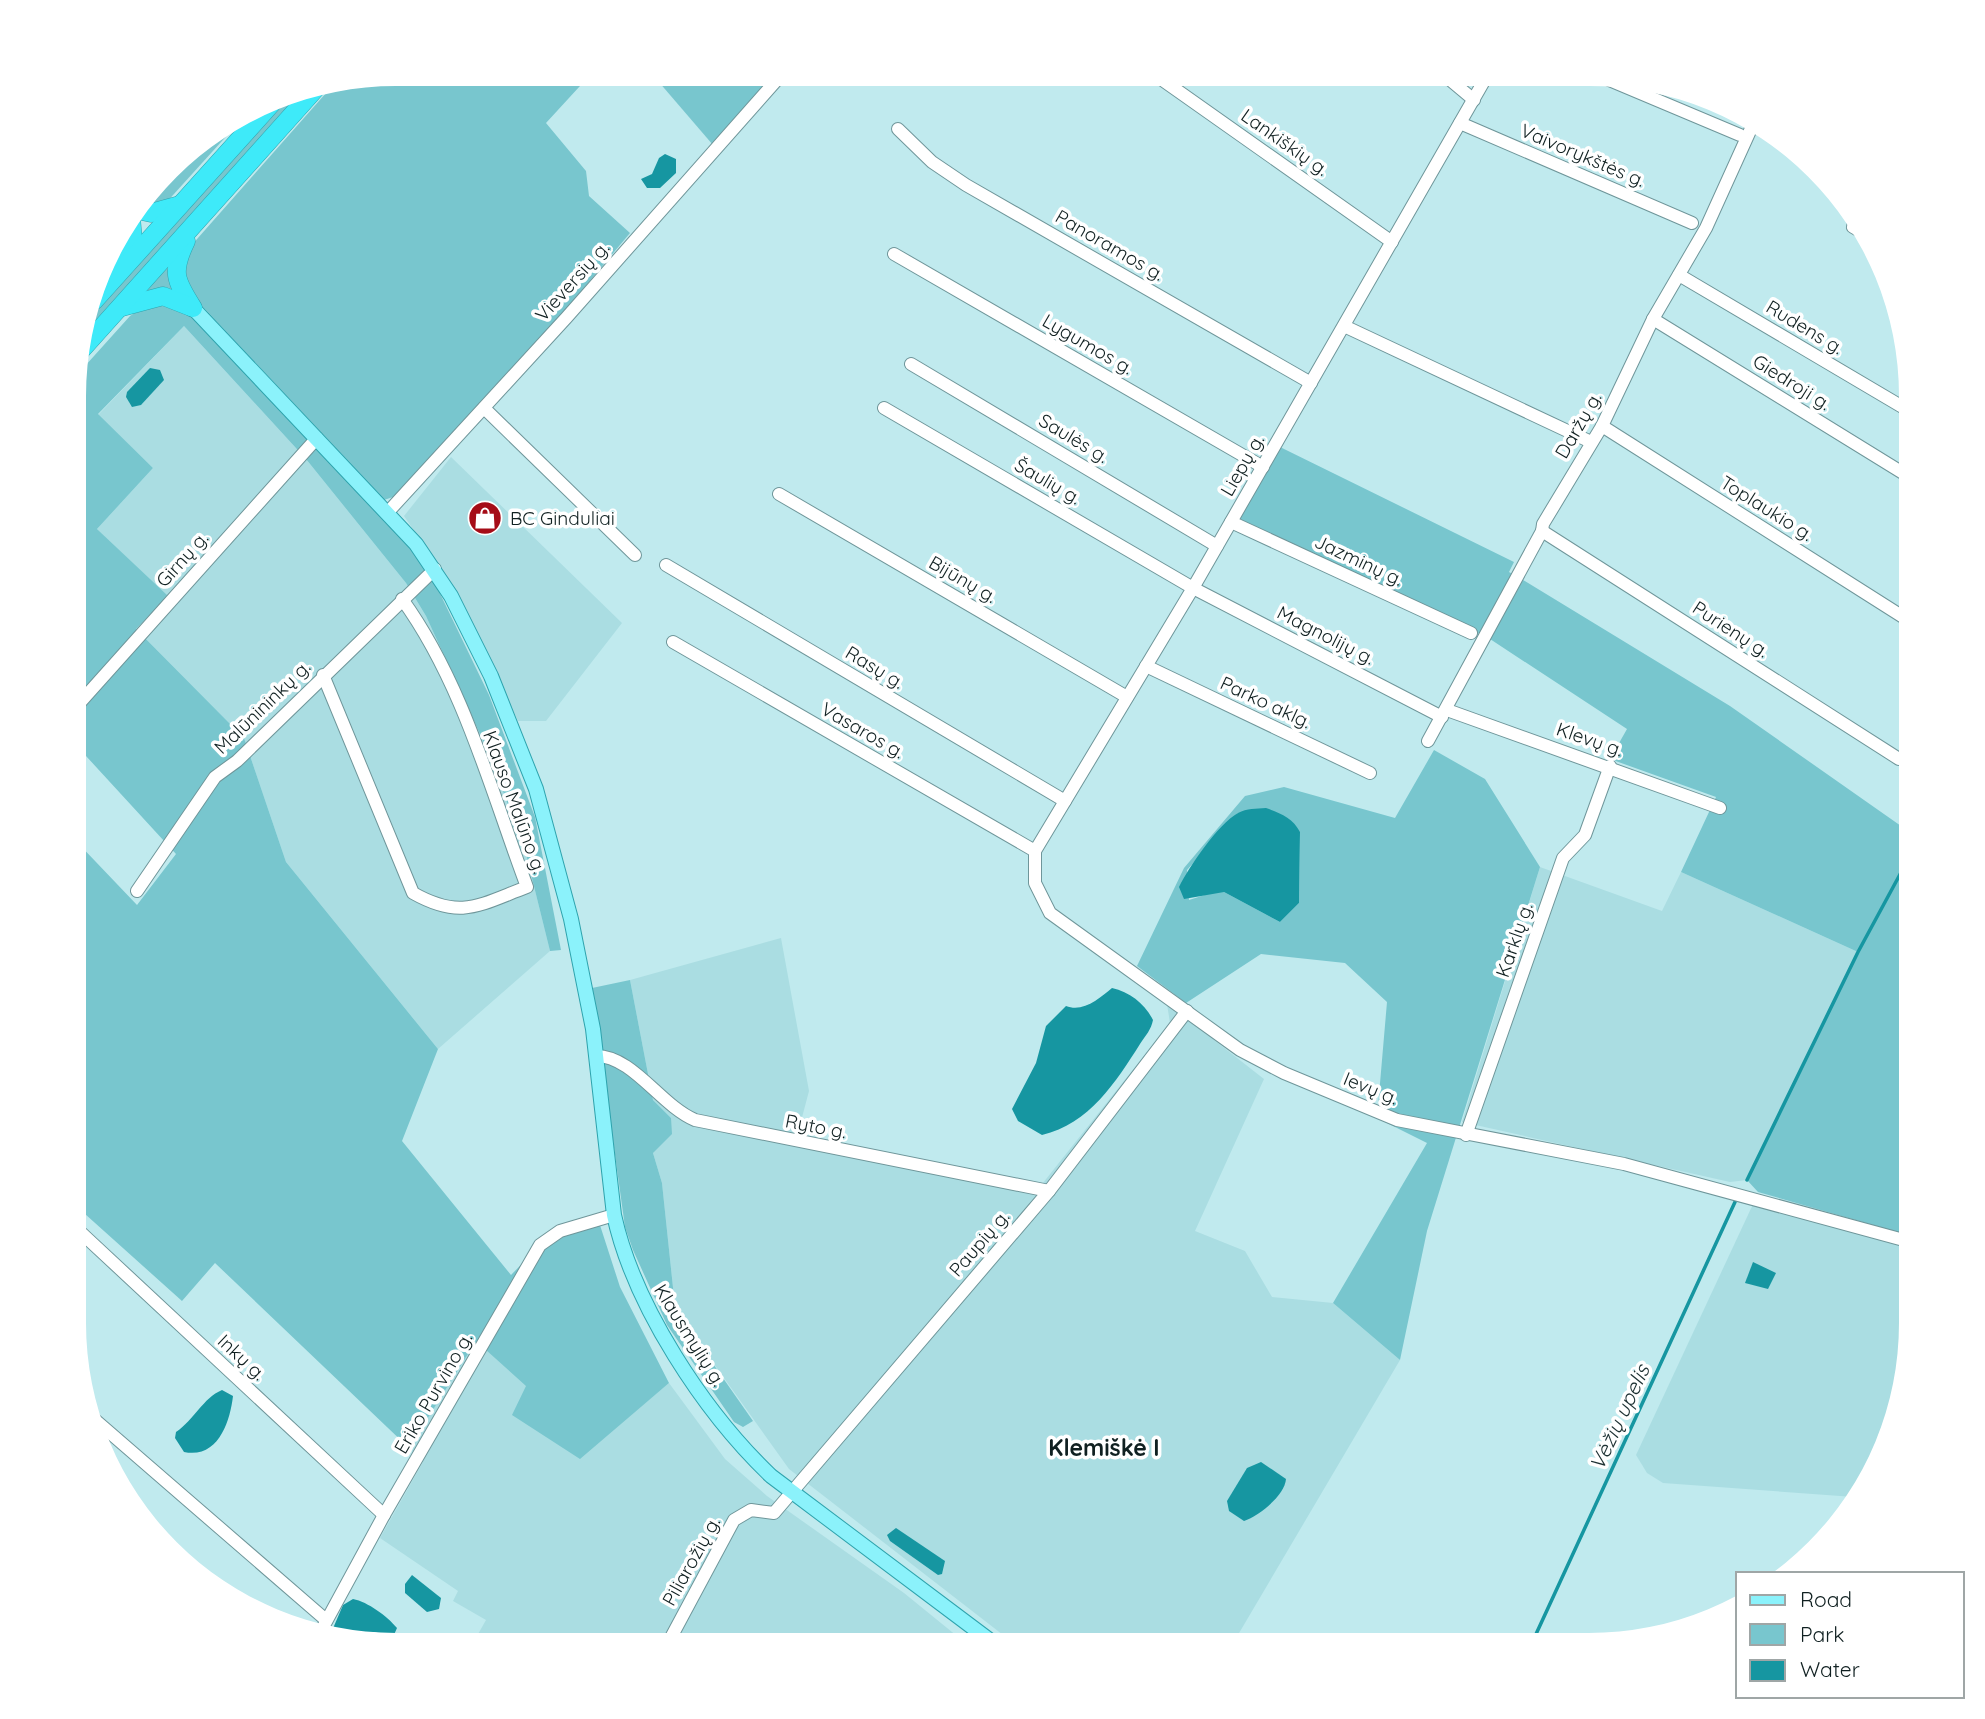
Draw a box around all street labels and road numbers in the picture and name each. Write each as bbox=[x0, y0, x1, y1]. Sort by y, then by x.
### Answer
street label: Lankiškių g. bbox=[1237, 103, 1333, 181]
street label: Vaivorykštės g. bbox=[1517, 118, 1649, 192]
street label: Panoramos g. bbox=[1051, 204, 1169, 286]
street label: Vieversių g. bbox=[530, 236, 614, 326]
street label: Rudens g. bbox=[1762, 295, 1848, 359]
street label: Lygumos g. bbox=[1038, 308, 1138, 380]
street label: Giedroji g. bbox=[1749, 349, 1835, 415]
street label: Daržų g. bbox=[1549, 387, 1607, 463]
street label: Saulės g. bbox=[1035, 408, 1113, 468]
street label: Liepų g. bbox=[1215, 430, 1269, 500]
street label: Šaulių g. bbox=[1011, 452, 1085, 510]
street label: Toplaukio g. bbox=[1716, 470, 1818, 546]
street label: Girnų g. bbox=[151, 526, 213, 592]
street label: Jazminų g. bbox=[1311, 529, 1407, 591]
street label: Bijūnų g. bbox=[925, 550, 1001, 608]
street label: Purienų g. bbox=[1688, 595, 1774, 663]
street label: Magnolijų g. bbox=[1273, 600, 1379, 670]
street label: Rasų g. bbox=[841, 640, 909, 694]
street label: Malūnininkų g. bbox=[209, 655, 315, 759]
street label: Parko aklg. bbox=[1217, 671, 1315, 733]
street label: Vasaros g. bbox=[817, 697, 909, 763]
street label: Klevų g. bbox=[1553, 716, 1627, 762]
street label: Klauso Malūno g. bbox=[478, 727, 552, 877]
street label: Karklų g. bbox=[1490, 900, 1538, 980]
street label: Ievų g. bbox=[1340, 1066, 1402, 1110]
street label: Ryto g. bbox=[783, 1108, 849, 1144]
street label: Paupių g. bbox=[944, 1205, 1014, 1281]
street label: Klausmylių g. bbox=[649, 1279, 731, 1391]
street label: Eriko Purvino g. bbox=[389, 1328, 477, 1458]
street label: Inkų g. bbox=[213, 1329, 271, 1385]
street label: Piliarožių g. bbox=[657, 1512, 725, 1610]

